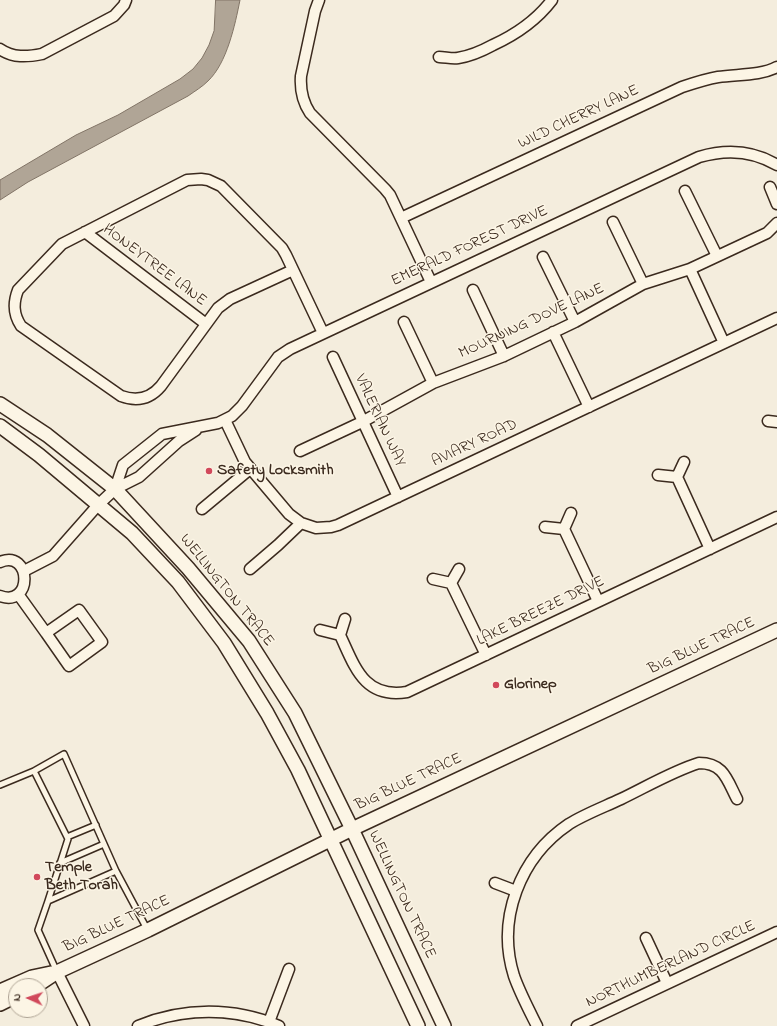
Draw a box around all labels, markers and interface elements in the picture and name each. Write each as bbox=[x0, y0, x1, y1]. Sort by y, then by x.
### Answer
street label: WILD CHERRY LANE bbox=[516, 82, 642, 154]
street label: EMERALD FOREST DRIVE bbox=[389, 202, 551, 292]
street label: HONEYTREE LANE bbox=[98, 221, 210, 311]
street label: MOURNING DOVE LANE bbox=[456, 280, 608, 364]
street label: VALERIAN WAY bbox=[349, 372, 409, 470]
street label: AVIARY ROAD bbox=[429, 416, 521, 472]
place label: Safety Locksmith bbox=[217, 461, 334, 481]
marker: Safety Locksmith bbox=[204, 466, 214, 476]
street label: WELLINGTON TRACE bbox=[175, 531, 277, 651]
street label: LAKE BREEZE DRIVE bbox=[474, 573, 608, 651]
street label: BIG BLUE TRACE bbox=[646, 614, 758, 680]
place label: Glorinep bbox=[504, 675, 557, 695]
marker: Glorinep bbox=[491, 680, 501, 690]
street label: BIG BLUE TRACE bbox=[353, 750, 465, 816]
street label: WELLINGTON TRACE bbox=[363, 828, 439, 962]
place label: Temple Beth Torah bbox=[45, 858, 118, 896]
marker: Temple Beth Torah bbox=[32, 872, 42, 882]
street label: BIG BLUE TRACE bbox=[61, 892, 173, 958]
street label: NORTHUMBERLAND CIRCLE bbox=[583, 917, 759, 1013]
north arrow bbox=[8, 978, 48, 1018]
text: N bbox=[9, 993, 25, 1002]

